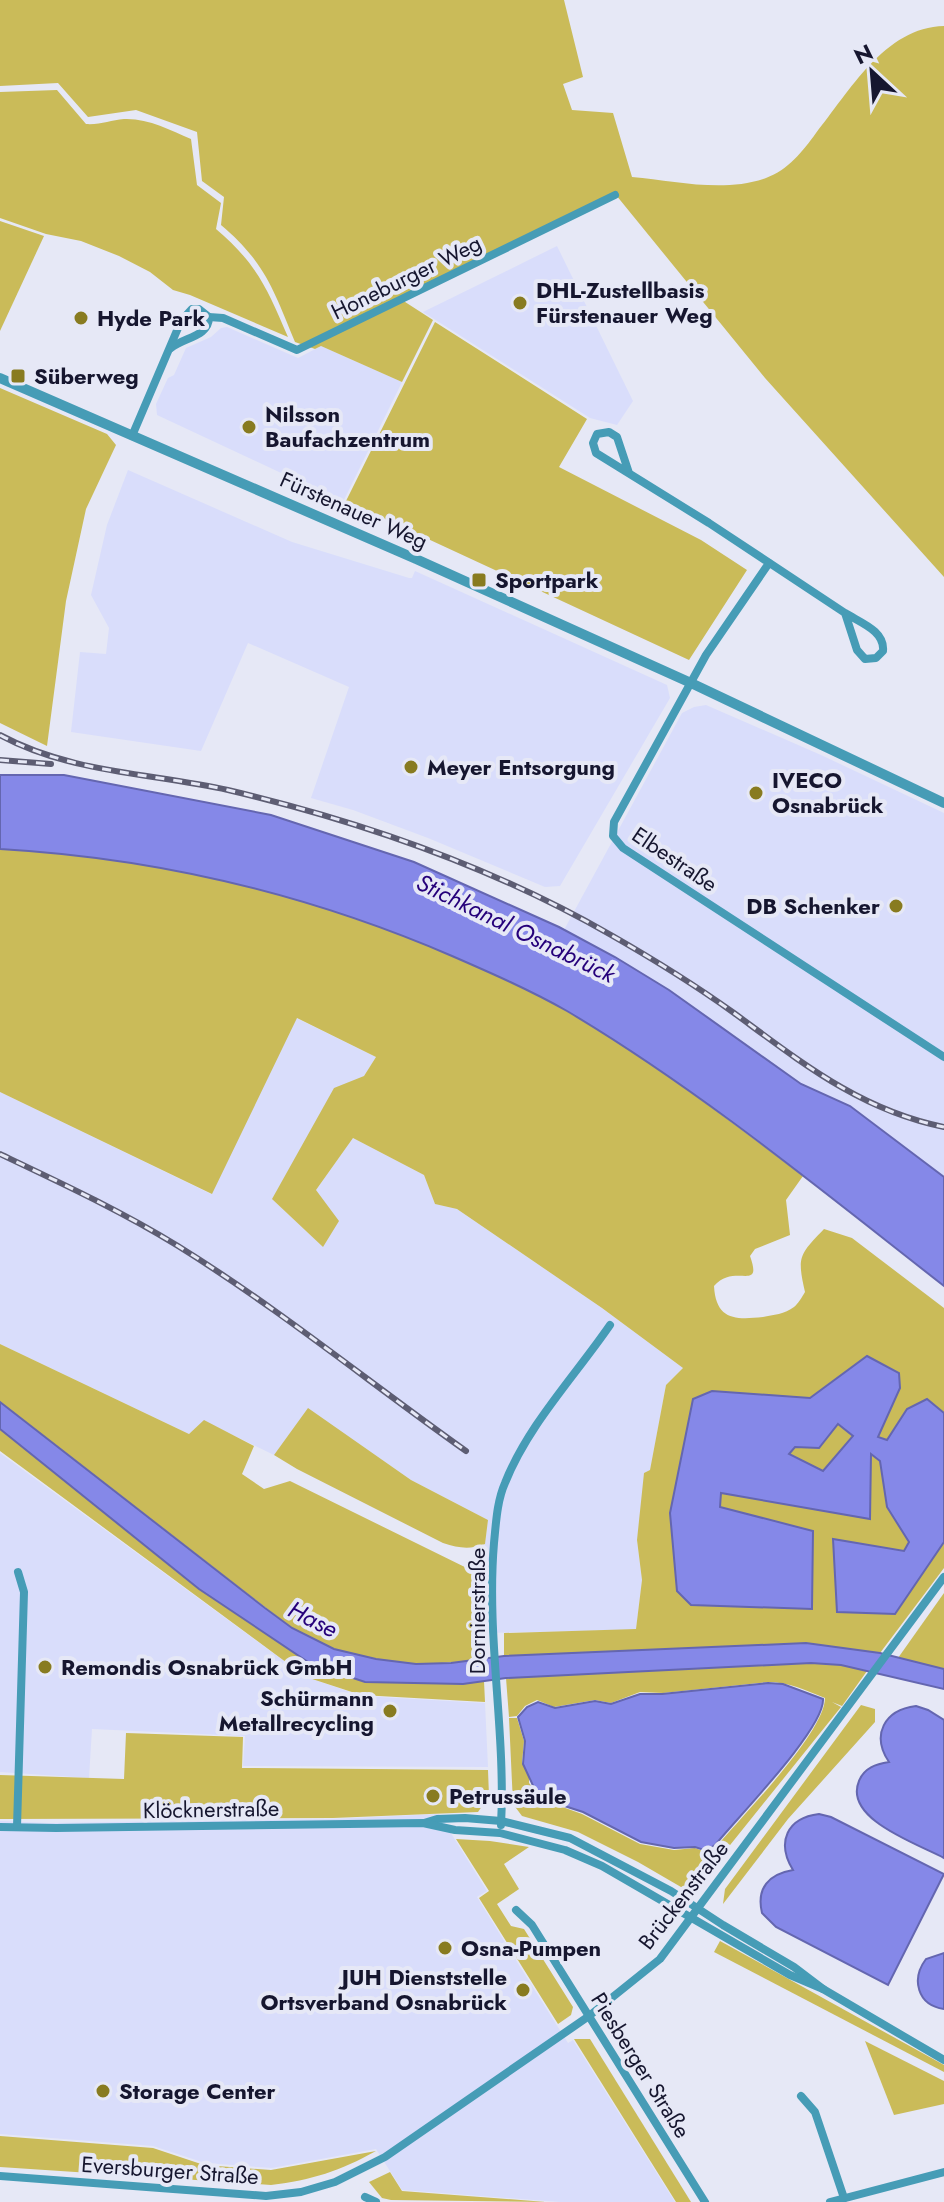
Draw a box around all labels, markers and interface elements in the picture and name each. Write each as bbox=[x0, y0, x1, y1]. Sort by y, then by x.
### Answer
north arrow bbox=[832, 32, 912, 112]
text: N bbox=[848, 36, 878, 72]
street label: Honeburger Weg bbox=[325, 227, 487, 327]
place label: DHL-Zustellbasis Fürstenauer Weg bbox=[536, 274, 713, 331]
marker: DHL-Zustellbasis Fürstenauer Weg bbox=[511, 294, 529, 312]
place label: Hyde Park bbox=[97, 302, 205, 334]
marker: Hyde Park bbox=[72, 309, 90, 327]
place label: Süberweg bbox=[34, 360, 139, 392]
marker: Süberweg bbox=[9, 367, 27, 385]
place label: Nilsson Baufachzentrum bbox=[265, 398, 430, 455]
marker: Nilsson Baufachzentrum bbox=[240, 418, 258, 436]
street label: Fürstenauer Weg bbox=[275, 463, 433, 557]
place label: Sportpark bbox=[495, 564, 599, 596]
marker: Sportpark bbox=[470, 571, 488, 589]
place label: Meyer Entsorgung bbox=[427, 751, 615, 783]
marker: Meyer Entsorgung bbox=[402, 758, 420, 776]
place label: IVECO Osnabrück bbox=[772, 764, 884, 821]
marker: IVECO Osnabrück bbox=[747, 784, 765, 802]
street label: Elbestraße bbox=[626, 819, 724, 899]
water label: Stichkanal Osnabrück bbox=[411, 865, 623, 992]
place label: DB Schenker bbox=[746, 890, 880, 922]
marker: DB Schenker bbox=[887, 897, 905, 915]
street label: Dornierstraße bbox=[461, 1548, 493, 1674]
water label: Hase bbox=[282, 1592, 344, 1646]
place label: Remondis Osnabrück GmbH bbox=[61, 1651, 353, 1683]
marker: Remondis Osnabrück GmbH bbox=[36, 1658, 54, 1676]
place label: Schürmann Metallrecycling bbox=[219, 1682, 374, 1739]
marker: Schürmann Metallrecycling bbox=[381, 1702, 399, 1720]
place label: Petrussäule bbox=[449, 1780, 567, 1812]
marker: Petrussäule bbox=[424, 1787, 442, 1805]
street label: Klöcknerstraße bbox=[143, 1792, 279, 1826]
street label: Brückenstraße bbox=[630, 1834, 736, 1956]
place label: Osna-Pumpen bbox=[461, 1932, 601, 1964]
marker: Osna-Pumpen bbox=[436, 1939, 454, 1957]
place label: JUH Dienststelle Ortsverband Osnabrück bbox=[260, 1961, 507, 2018]
marker: JUH Dienststelle Ortsverband Osnabrück bbox=[514, 1981, 532, 1999]
street label: Piesberger Straße bbox=[583, 1986, 699, 2144]
place label: Storage Center bbox=[119, 2075, 276, 2107]
marker: Storage Center bbox=[94, 2082, 112, 2100]
street label: Eversburger Straße bbox=[80, 2148, 260, 2192]

